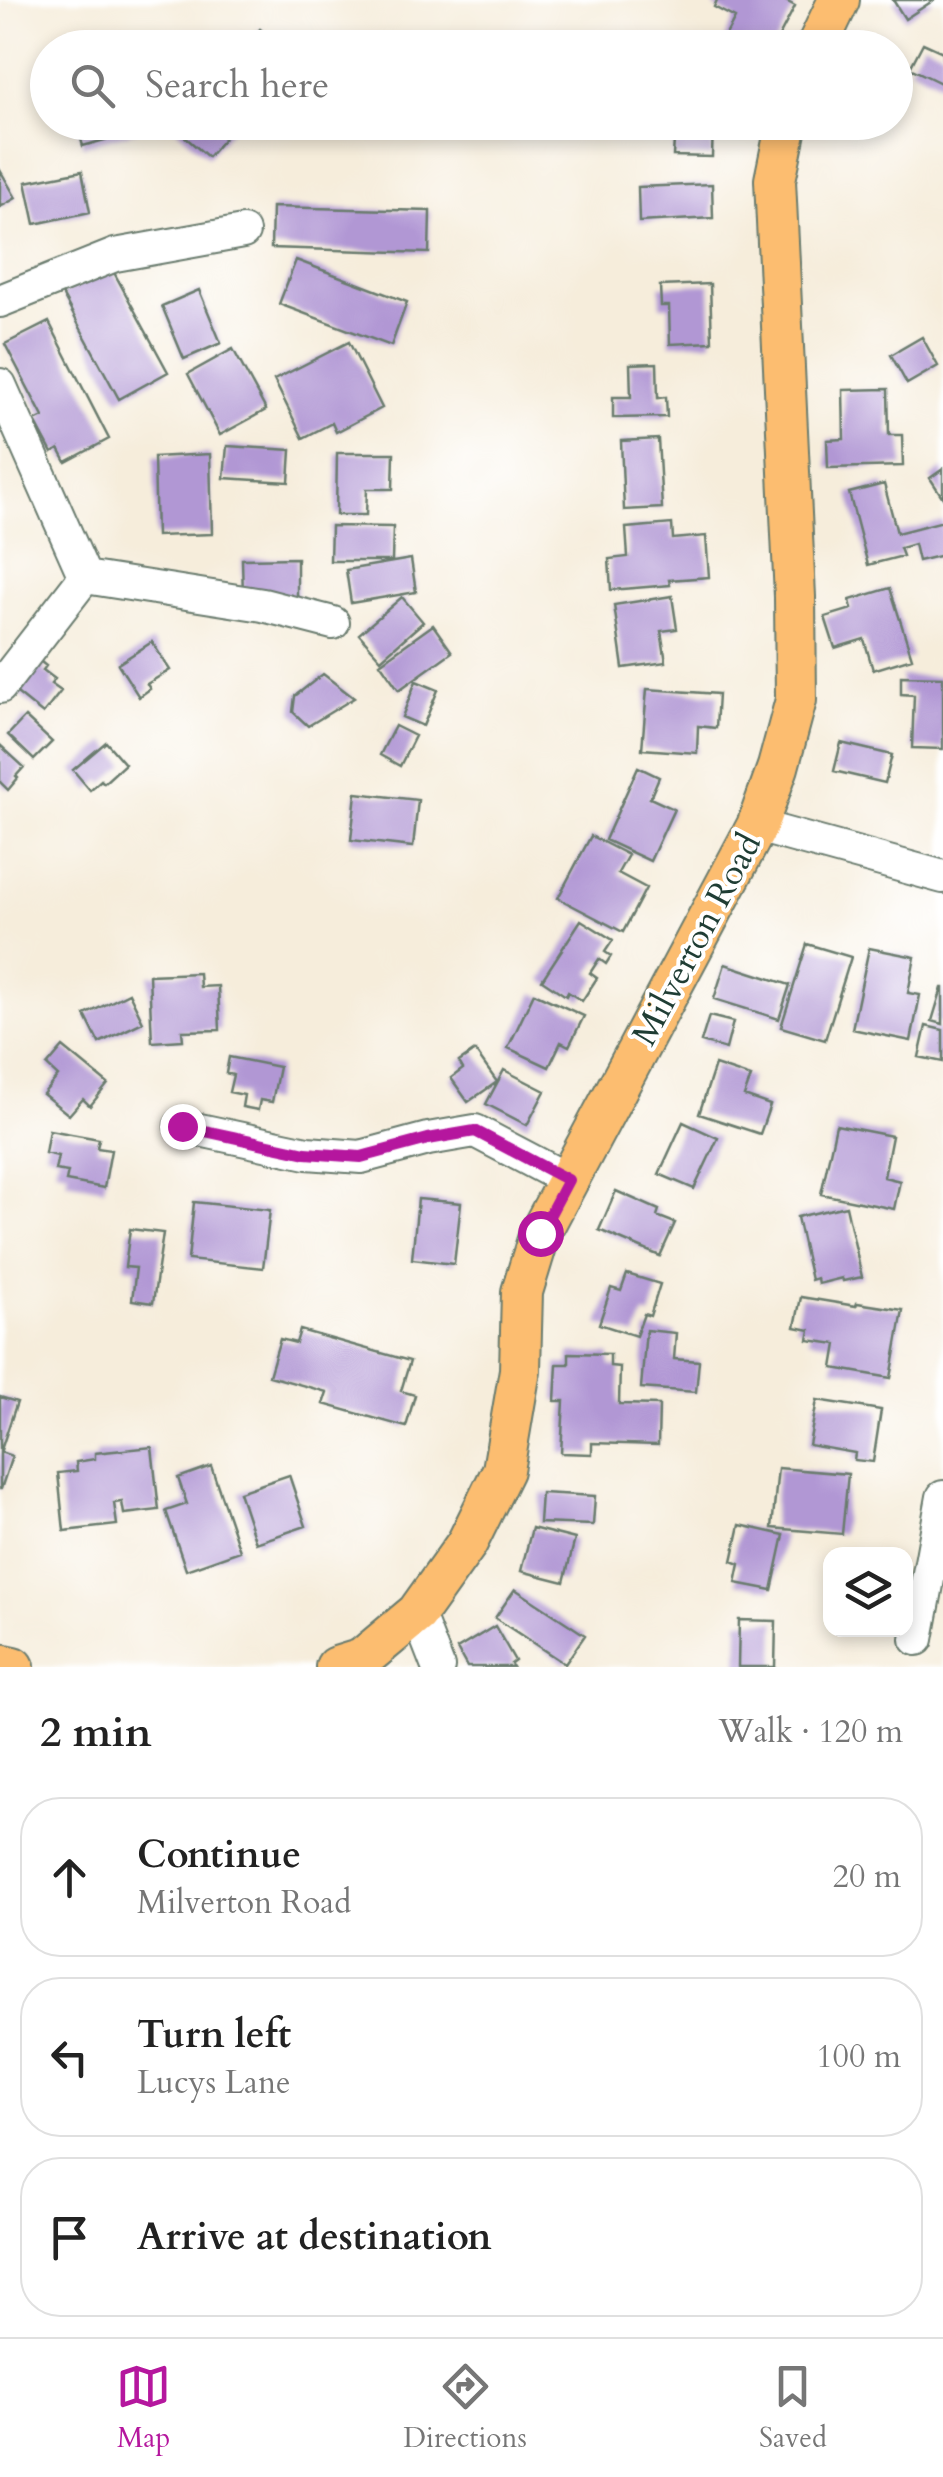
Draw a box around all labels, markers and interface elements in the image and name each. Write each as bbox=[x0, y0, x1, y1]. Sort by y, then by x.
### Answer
search box bbox=[30, 30, 913, 140]
icon: search bbox=[65, 58, 120, 113]
text: Search here bbox=[145, 59, 329, 111]
street label: Milverton Road bbox=[621, 824, 773, 1054]
route end bbox=[160, 1104, 206, 1150]
route start bbox=[518, 1211, 564, 1257]
map controls bbox=[823, 1547, 913, 1637]
button: layers bbox=[823, 1547, 913, 1637]
text: 2 min bbox=[40, 1704, 152, 1761]
text: Walk · 120 m bbox=[718, 1710, 903, 1754]
text: Continue bbox=[137, 1829, 301, 1881]
icon: ahead bbox=[42, 1850, 97, 1905]
text: 20 m bbox=[833, 1855, 901, 1899]
text: Milverton Road bbox=[137, 1881, 351, 1925]
text: Turn left bbox=[137, 2009, 291, 2061]
icon: left bbox=[42, 2030, 97, 2085]
text: 100 m bbox=[816, 2035, 901, 2079]
text: Lucys Lane bbox=[137, 2061, 291, 2105]
icon: arrive bbox=[42, 2210, 97, 2265]
text: Arrive at destination bbox=[137, 2211, 492, 2263]
tab: Map bbox=[116, 2359, 171, 2457]
tab: Directions bbox=[403, 2359, 527, 2457]
tab: Saved bbox=[759, 2359, 827, 2457]

